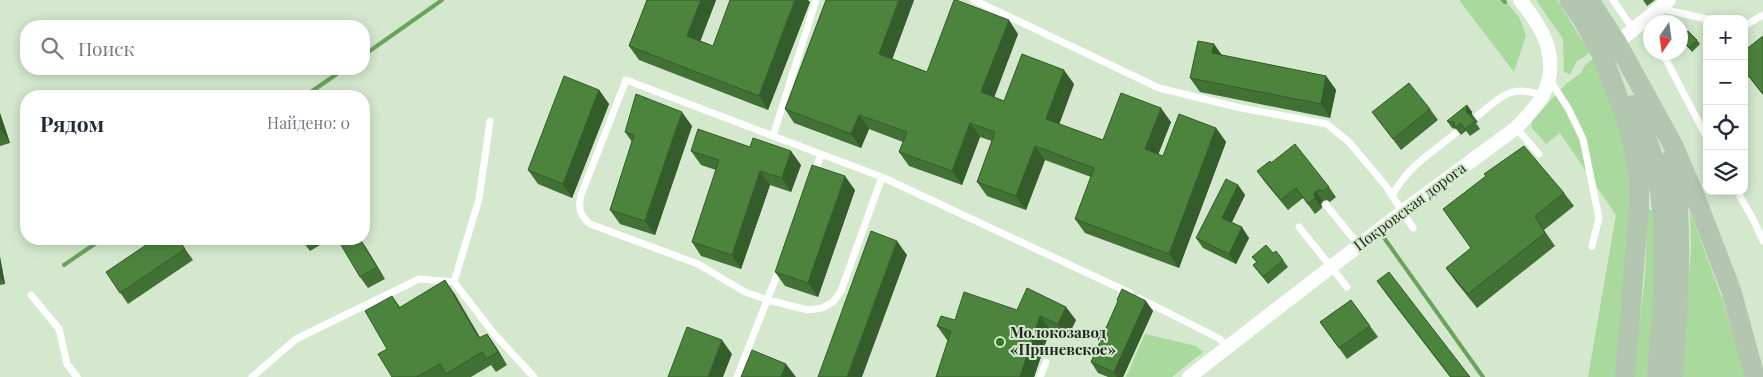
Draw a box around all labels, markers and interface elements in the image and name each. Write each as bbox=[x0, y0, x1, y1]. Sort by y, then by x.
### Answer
north arrow bbox=[1643, 15, 1688, 60]
map controls bbox=[1703, 15, 1748, 195]
button: + bbox=[1703, 15, 1748, 60]
search box bbox=[20, 20, 370, 75]
icon: search bbox=[38, 34, 66, 62]
text: Поиск bbox=[78, 35, 134, 61]
button: − bbox=[1703, 60, 1748, 105]
button: locate bbox=[1703, 105, 1748, 150]
text: Рядом bbox=[40, 109, 104, 137]
text: Найдено: 0 bbox=[267, 112, 350, 133]
button: layers bbox=[1703, 150, 1748, 195]
street label: Покровская дорога bbox=[1349, 157, 1470, 255]
place label: Молокозавод «Приневское» bbox=[1010, 322, 1116, 359]
marker: Молокозавод «Приневское» bbox=[994, 336, 1006, 348]

